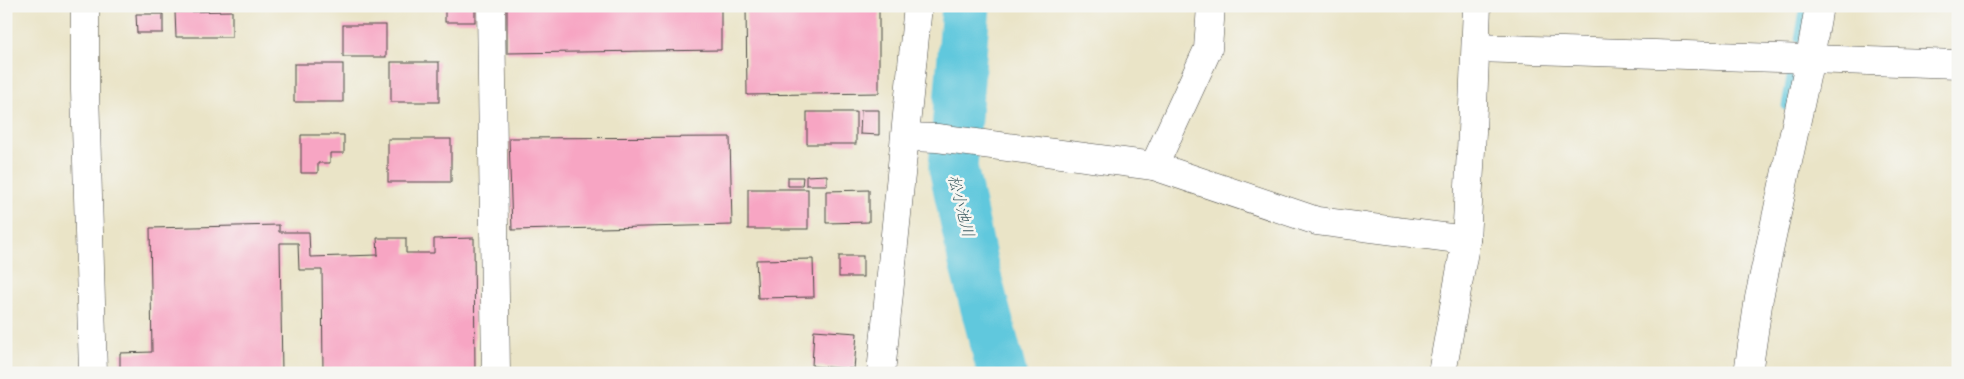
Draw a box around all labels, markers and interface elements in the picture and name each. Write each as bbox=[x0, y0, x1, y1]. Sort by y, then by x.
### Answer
water label: 松小池川 bbox=[945, 173, 978, 239]

